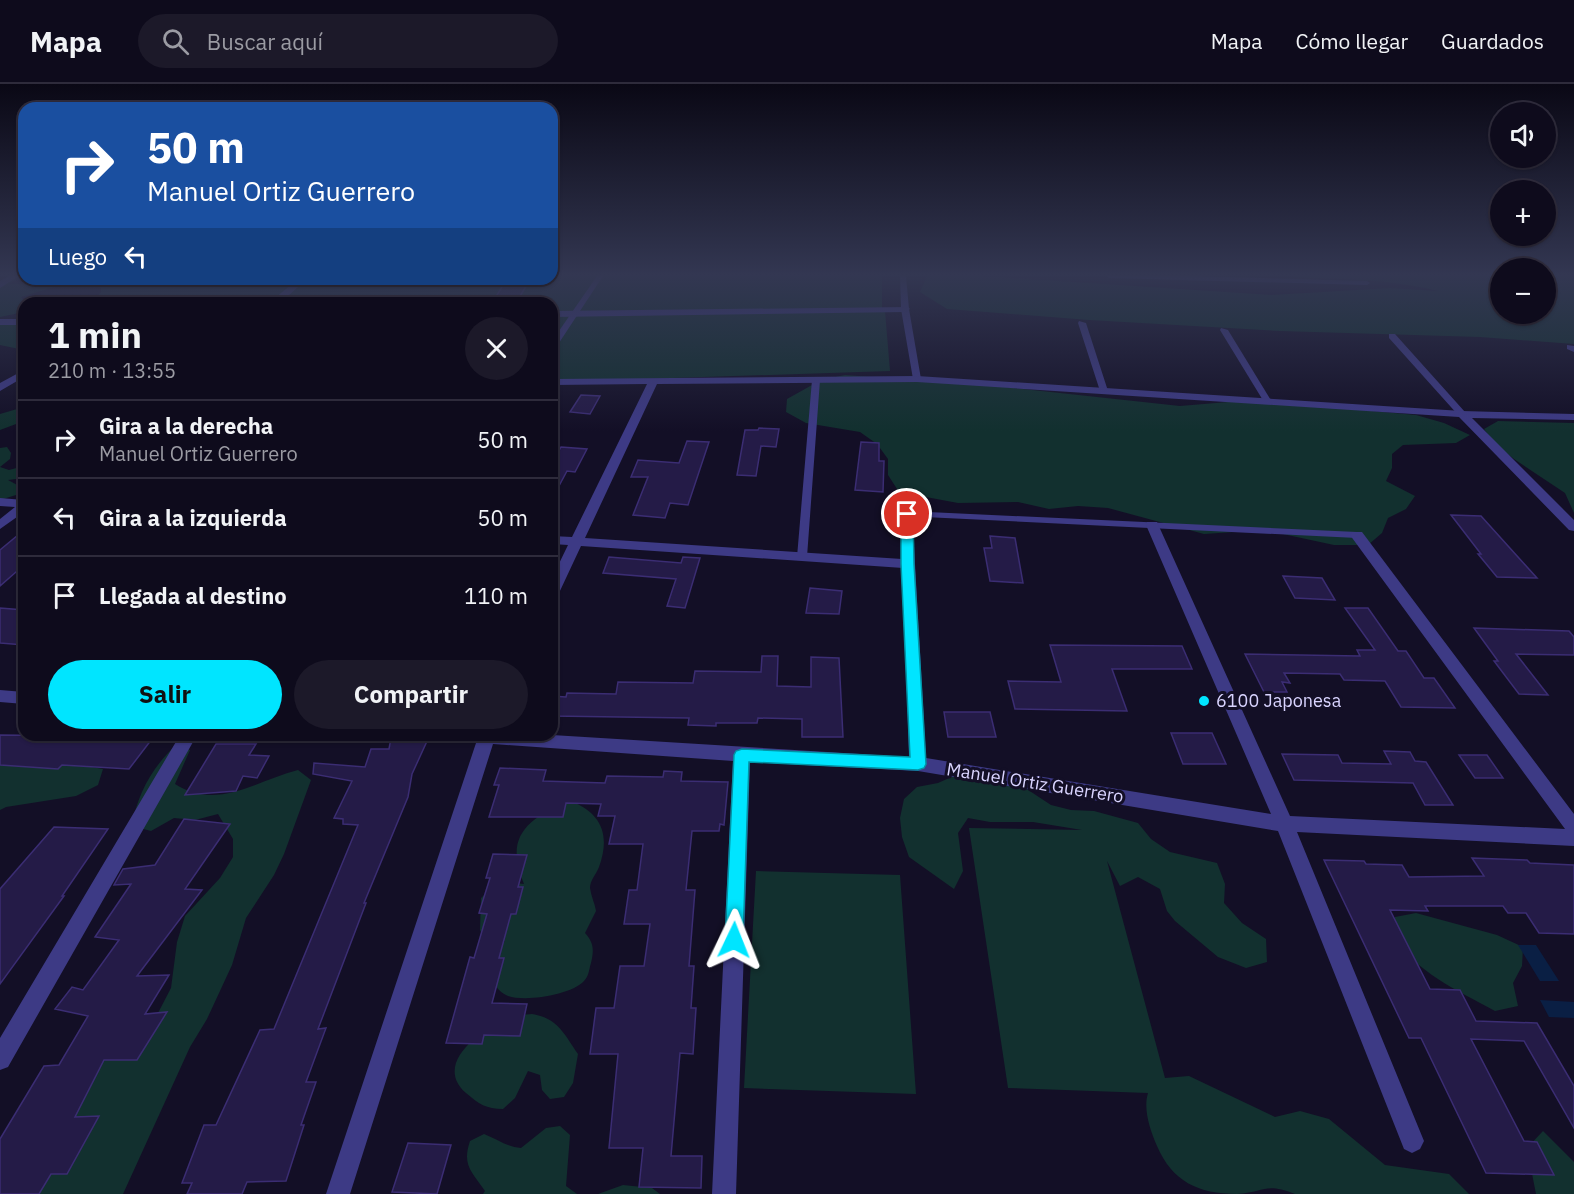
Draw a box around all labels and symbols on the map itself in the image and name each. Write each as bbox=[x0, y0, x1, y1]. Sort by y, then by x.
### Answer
pin bbox=[881, 488, 932, 539]
place label: 6100 Japonesa bbox=[1216, 689, 1342, 712]
marker: 6100 Japonesa bbox=[1197, 694, 1211, 708]
street label: Manuel Ortiz Guerrero bbox=[945, 757, 1125, 808]
position arrow bbox=[702, 908, 766, 972]

